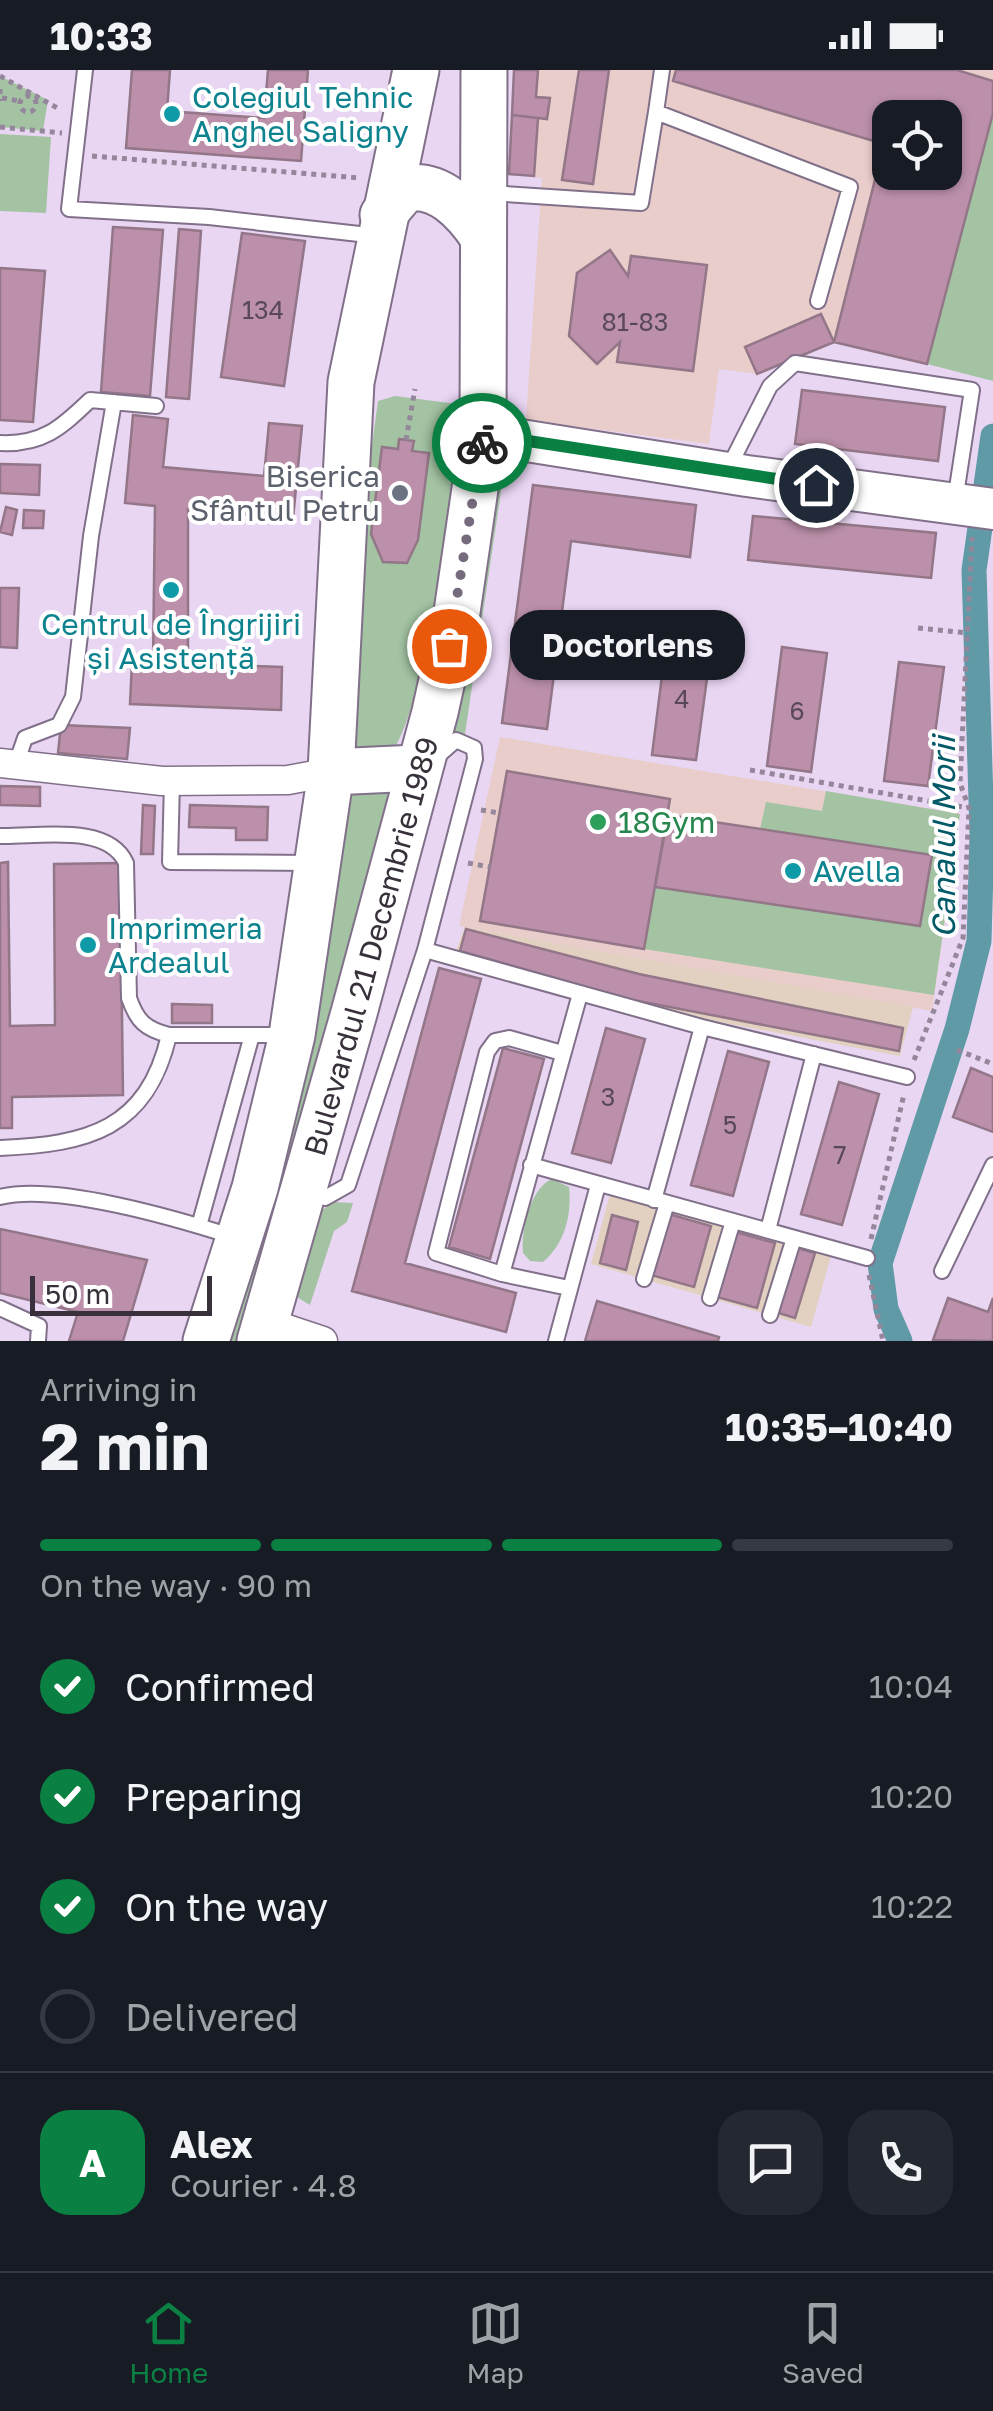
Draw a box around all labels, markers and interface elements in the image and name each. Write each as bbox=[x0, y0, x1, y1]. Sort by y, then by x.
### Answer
text: 10:33 bbox=[50, 13, 153, 58]
place label: Colegiul Tehnic Anghel Saligny bbox=[192, 79, 413, 149]
map controls bbox=[872, 100, 962, 190]
button: locate bbox=[872, 100, 962, 190]
marker: Colegiul Tehnic Anghel Saligny bbox=[161, 103, 183, 125]
house number: 134 bbox=[242, 294, 284, 325]
house number: 81-83 bbox=[602, 306, 668, 337]
courier bbox=[432, 393, 532, 493]
icon: bike bbox=[455, 416, 510, 471]
pin bbox=[774, 443, 859, 528]
place label: Biserica Sfântul Petru bbox=[190, 458, 380, 528]
icon: home bbox=[789, 458, 844, 513]
marker: Biserica Sfântul Petru bbox=[389, 482, 411, 504]
marker: Centrul de Îngrijiri și Asistență bbox=[160, 579, 182, 601]
pin bbox=[407, 604, 492, 689]
place label: Centrul de Îngrijiri și Asistență bbox=[41, 606, 301, 676]
callout: Doctorlens bbox=[509, 611, 744, 681]
icon: bag bbox=[422, 619, 477, 674]
text: Doctorlens bbox=[542, 626, 713, 664]
house number: 4 bbox=[674, 683, 690, 714]
house number: 6 bbox=[789, 695, 805, 726]
street label: Bulevardul 21 Decembrie 1989 bbox=[296, 733, 446, 1160]
water label: Canalul Morii bbox=[924, 733, 962, 938]
place label: 18Gym bbox=[618, 804, 715, 840]
marker: 18Gym bbox=[587, 811, 609, 833]
place label: Avella bbox=[813, 853, 901, 889]
marker: Avella bbox=[782, 860, 804, 882]
place label: Imprimeria Ardealul bbox=[108, 910, 263, 980]
marker: Imprimeria Ardealul bbox=[77, 934, 99, 956]
house number: 3 bbox=[601, 1081, 615, 1112]
house number: 5 bbox=[723, 1109, 737, 1140]
house number: 7 bbox=[833, 1139, 847, 1170]
scale bar bbox=[30, 1271, 212, 1316]
text: 50 m bbox=[45, 1277, 110, 1310]
text: Arriving in bbox=[40, 1370, 197, 1408]
text: 10:35–10:40 bbox=[725, 1404, 953, 1449]
text: 2 min bbox=[40, 1406, 210, 1484]
text: On the way · 90 m bbox=[40, 1566, 312, 1604]
icon: check bbox=[40, 1659, 95, 1714]
text: Confirmed bbox=[125, 1664, 315, 1709]
text: 10:04 bbox=[869, 1667, 953, 1705]
icon: check bbox=[40, 1769, 95, 1824]
text: Preparing bbox=[125, 1774, 303, 1819]
text: 10:20 bbox=[870, 1777, 953, 1815]
icon: check bbox=[40, 1879, 95, 1934]
text: On the way bbox=[125, 1884, 328, 1929]
text: 10:22 bbox=[871, 1887, 953, 1925]
text: Delivered bbox=[125, 1994, 298, 2039]
button: chat bbox=[718, 2110, 823, 2215]
button: phone bbox=[848, 2110, 953, 2215]
text: Alex bbox=[170, 2121, 253, 2166]
text: A bbox=[79, 2140, 106, 2185]
text: Courier · 4.8 bbox=[170, 2166, 357, 2204]
tab: Home bbox=[129, 2296, 208, 2389]
tab: Map bbox=[467, 2296, 524, 2389]
tab: Saved bbox=[782, 2296, 864, 2389]

